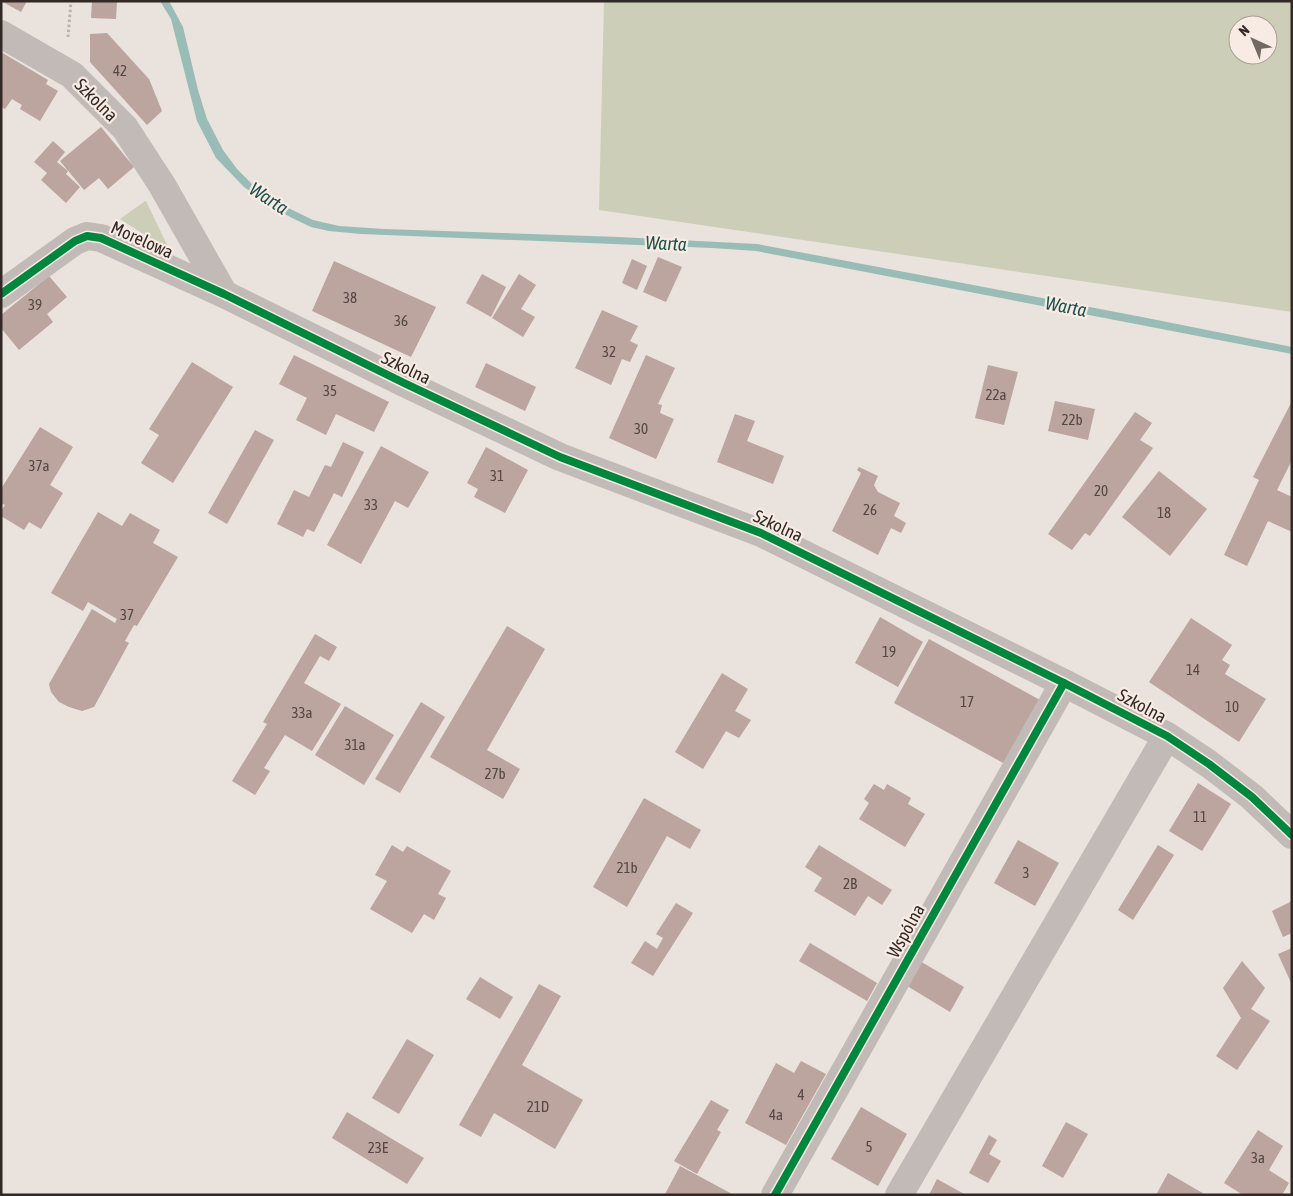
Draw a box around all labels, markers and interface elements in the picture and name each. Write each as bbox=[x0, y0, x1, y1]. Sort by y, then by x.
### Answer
north arrow bbox=[1228, 15, 1278, 65]
text: N bbox=[1235, 22, 1252, 39]
house number: 42 bbox=[113, 62, 127, 79]
street label: Szkolna bbox=[71, 74, 122, 125]
water label: Warta bbox=[246, 177, 293, 219]
street label: Morelowa bbox=[108, 217, 177, 263]
water label: Warta bbox=[645, 231, 687, 255]
house number: 38 bbox=[343, 289, 357, 306]
water label: Warta bbox=[1043, 291, 1089, 321]
house number: 39 bbox=[28, 296, 42, 313]
house number: 36 bbox=[394, 312, 408, 329]
house number: 32 bbox=[602, 343, 616, 360]
street label: Szkolna bbox=[378, 347, 434, 388]
house number: 35 bbox=[323, 382, 337, 399]
house number: 22a bbox=[985, 386, 1007, 403]
house number: 22b bbox=[1061, 411, 1083, 428]
house number: 30 bbox=[634, 420, 648, 437]
house number: 37a bbox=[28, 457, 50, 474]
house number: 31 bbox=[490, 467, 504, 484]
house number: 20 bbox=[1094, 482, 1108, 499]
house number: 33 bbox=[364, 496, 378, 513]
house number: 26 bbox=[863, 501, 877, 518]
house number: 18 bbox=[1157, 504, 1171, 521]
street label: Szkolna bbox=[750, 505, 806, 546]
house number: 37 bbox=[120, 606, 134, 623]
house number: 19 bbox=[882, 643, 896, 660]
house number: 14 bbox=[1186, 661, 1200, 678]
street label: Szkolna bbox=[1114, 684, 1170, 727]
house number: 17 bbox=[960, 693, 974, 710]
house number: 10 bbox=[1225, 698, 1239, 715]
house number: 33a bbox=[291, 704, 313, 721]
house number: 31a bbox=[344, 736, 366, 753]
house number: 27b bbox=[484, 765, 506, 782]
house number: 11 bbox=[1193, 808, 1207, 825]
house number: 21b bbox=[616, 859, 638, 876]
house number: 3 bbox=[1022, 864, 1030, 881]
house number: 2B bbox=[843, 875, 857, 892]
street label: Wspólna bbox=[882, 900, 929, 961]
house number: 4 bbox=[797, 1086, 805, 1103]
house number: 21D bbox=[527, 1098, 549, 1115]
house number: 4a bbox=[769, 1106, 783, 1123]
house number: 5 bbox=[865, 1138, 873, 1155]
house number: 23E bbox=[368, 1139, 389, 1156]
house number: 3a bbox=[1251, 1149, 1265, 1166]

